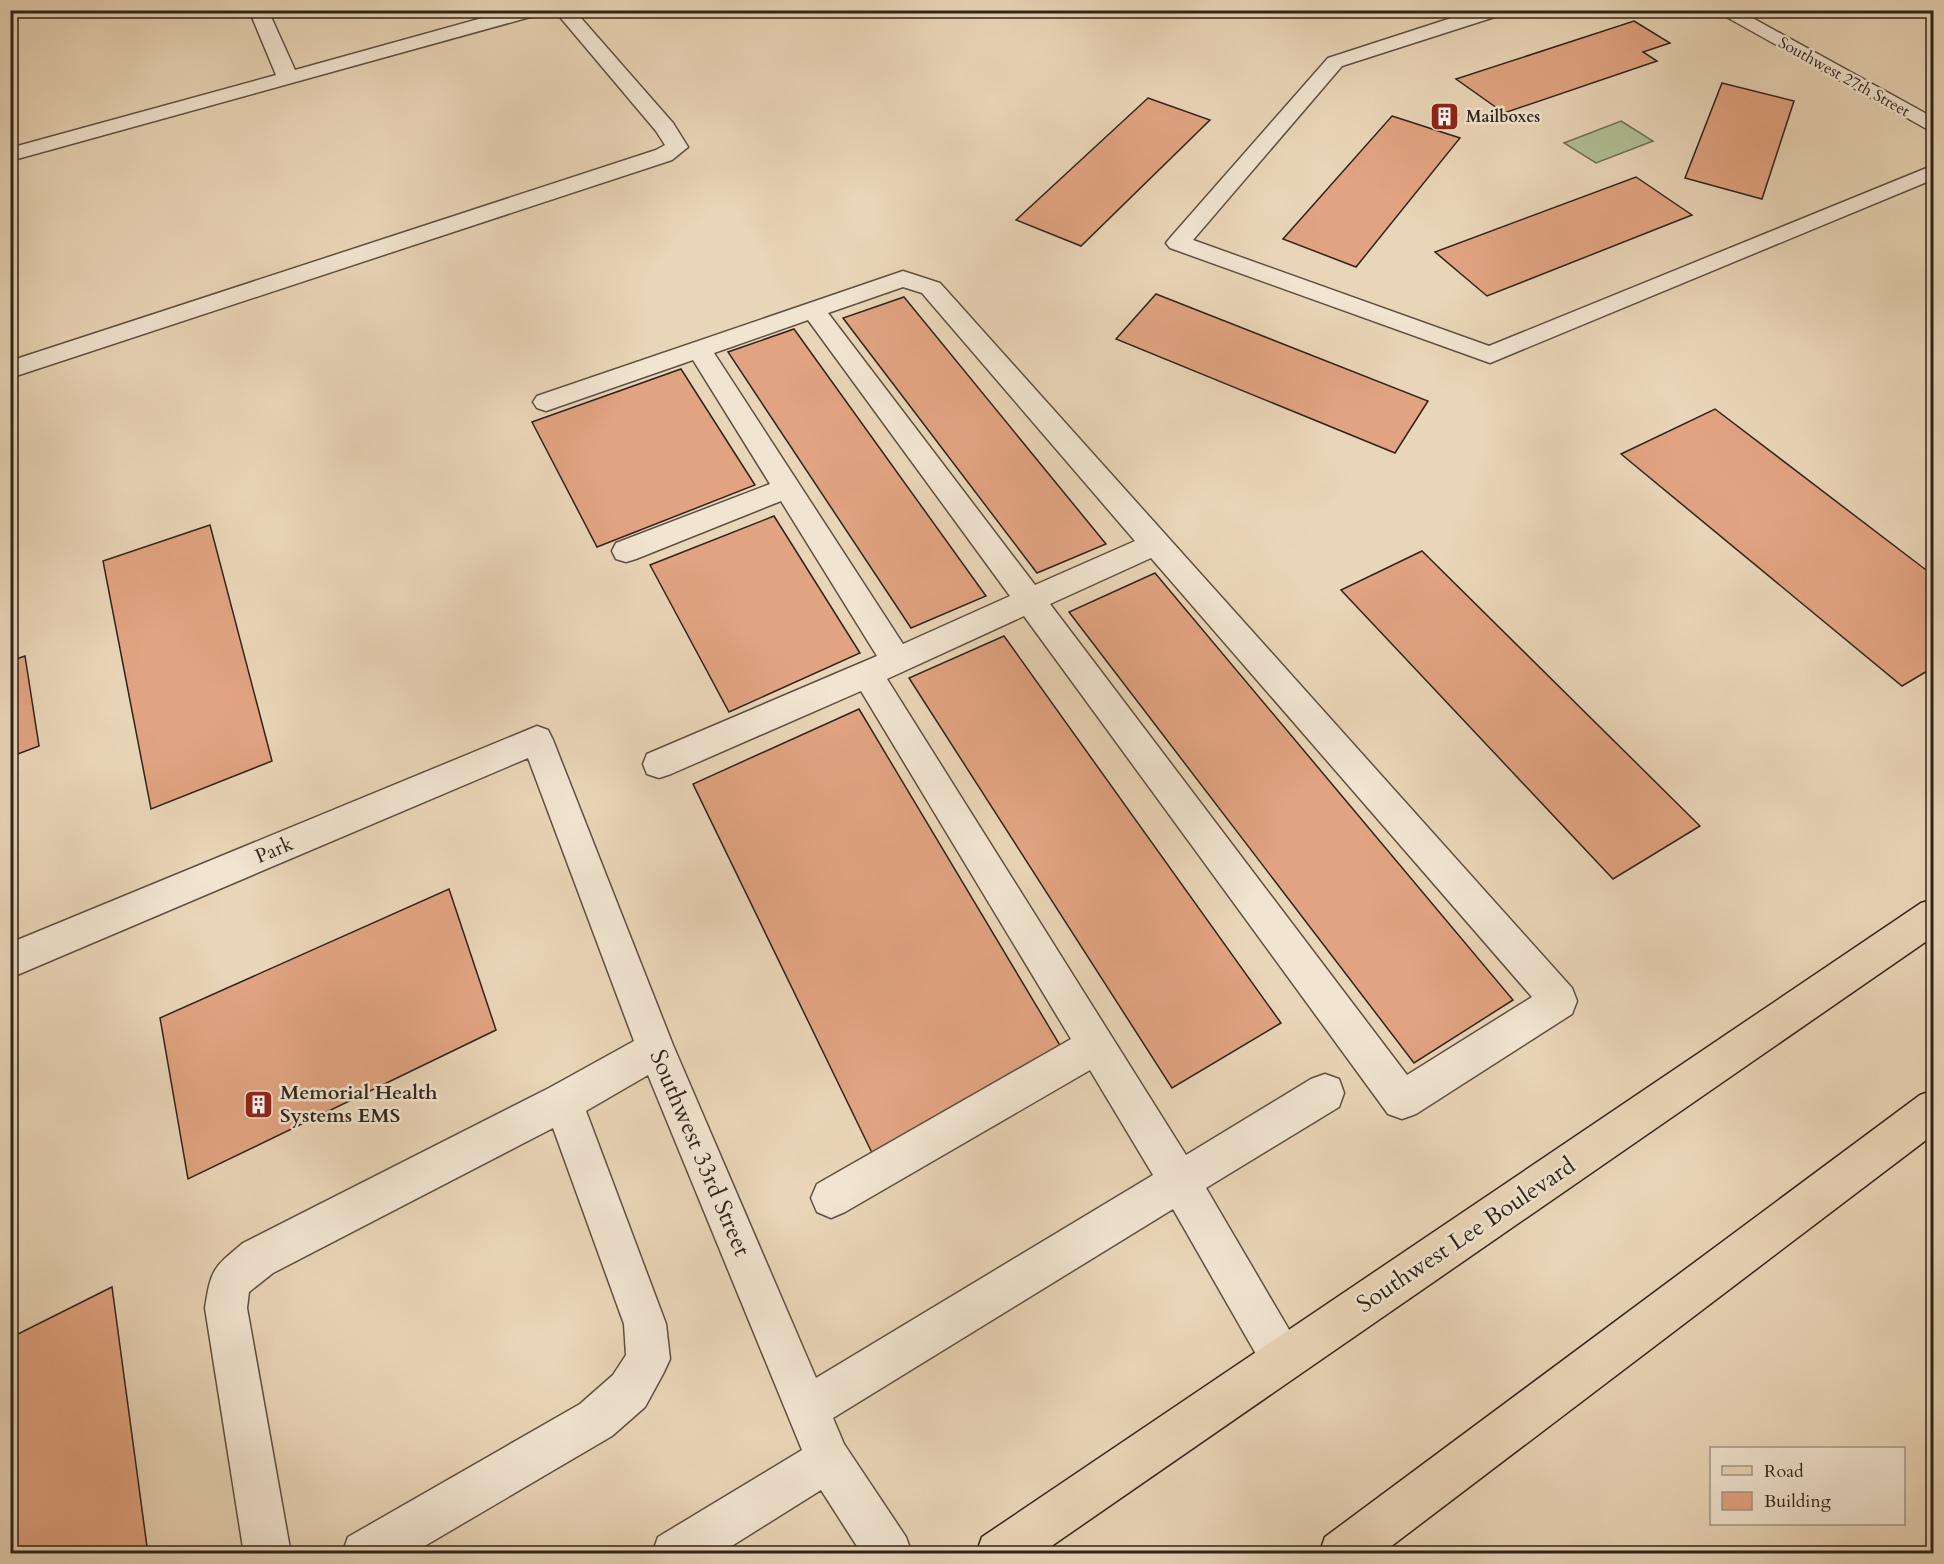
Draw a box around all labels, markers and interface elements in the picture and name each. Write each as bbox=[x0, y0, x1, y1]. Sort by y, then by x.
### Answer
street label: Southwest 27th Street bbox=[1774, 32, 1914, 122]
building icon: Mailboxes bbox=[1429, 101, 1461, 133]
place label: Mailboxes bbox=[1466, 106, 1540, 128]
street label: Park bbox=[251, 830, 297, 870]
street label: Southwest 33rd Street bbox=[642, 1045, 759, 1262]
place label: Memorial Health Systems EMS bbox=[280, 1079, 438, 1129]
building icon: Memorial Health Systems EMS bbox=[243, 1088, 275, 1120]
street label: Southwest Lee Boulevard bbox=[1350, 1149, 1582, 1321]
legend bbox=[1710, 1447, 1905, 1525]
text: Road bbox=[1764, 1459, 1804, 1484]
text: Building bbox=[1764, 1489, 1832, 1514]

